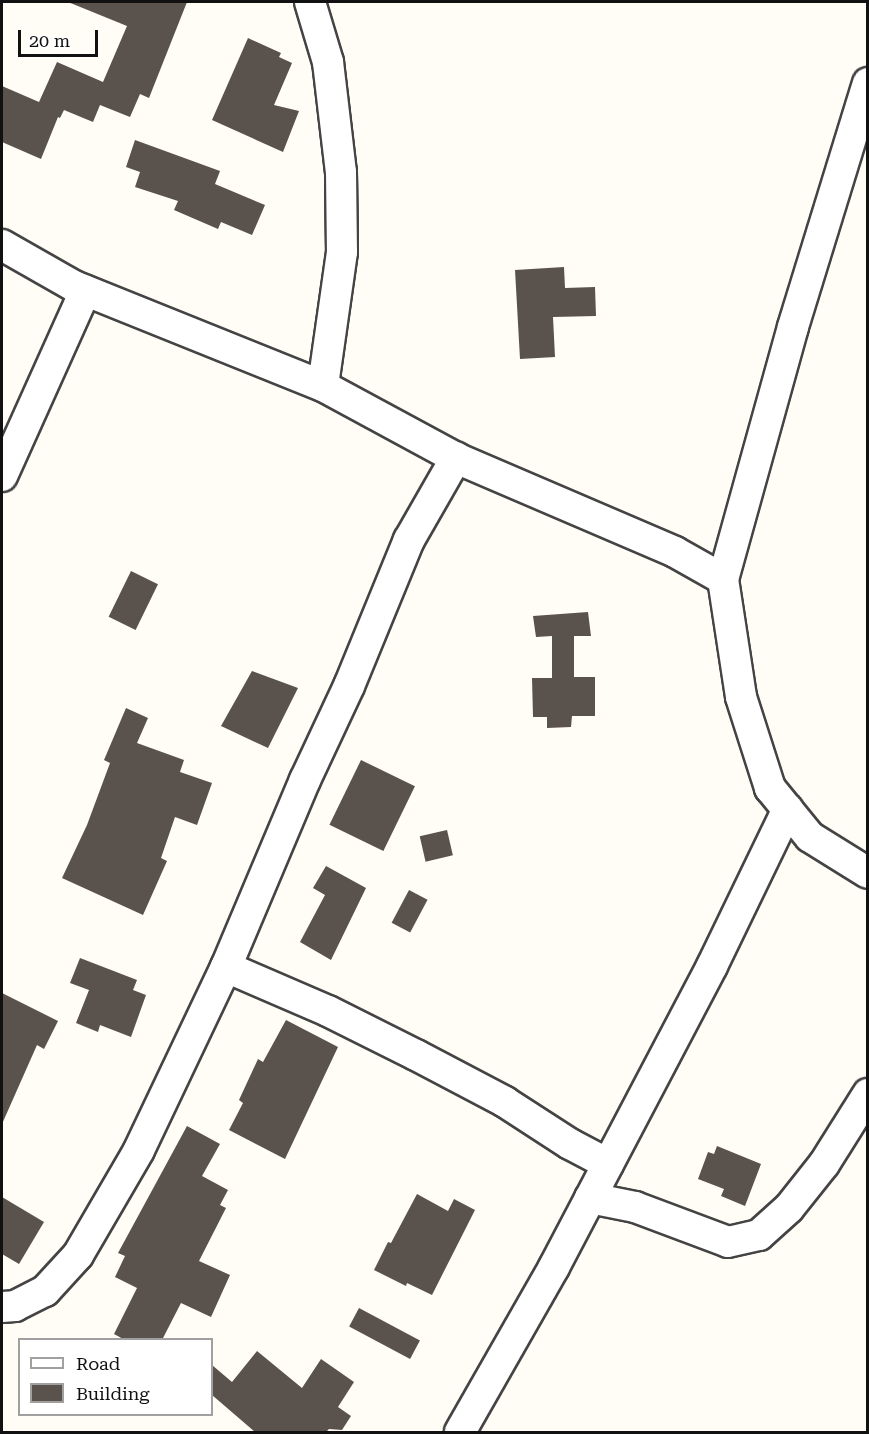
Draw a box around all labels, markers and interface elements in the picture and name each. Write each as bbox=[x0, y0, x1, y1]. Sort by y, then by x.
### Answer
scale bar bbox=[21, 18, 100, 56]
text: 20 m bbox=[29, 30, 70, 51]
legend bbox=[18, 1338, 213, 1416]
text: Road bbox=[76, 1353, 120, 1374]
text: Building bbox=[76, 1383, 150, 1404]

